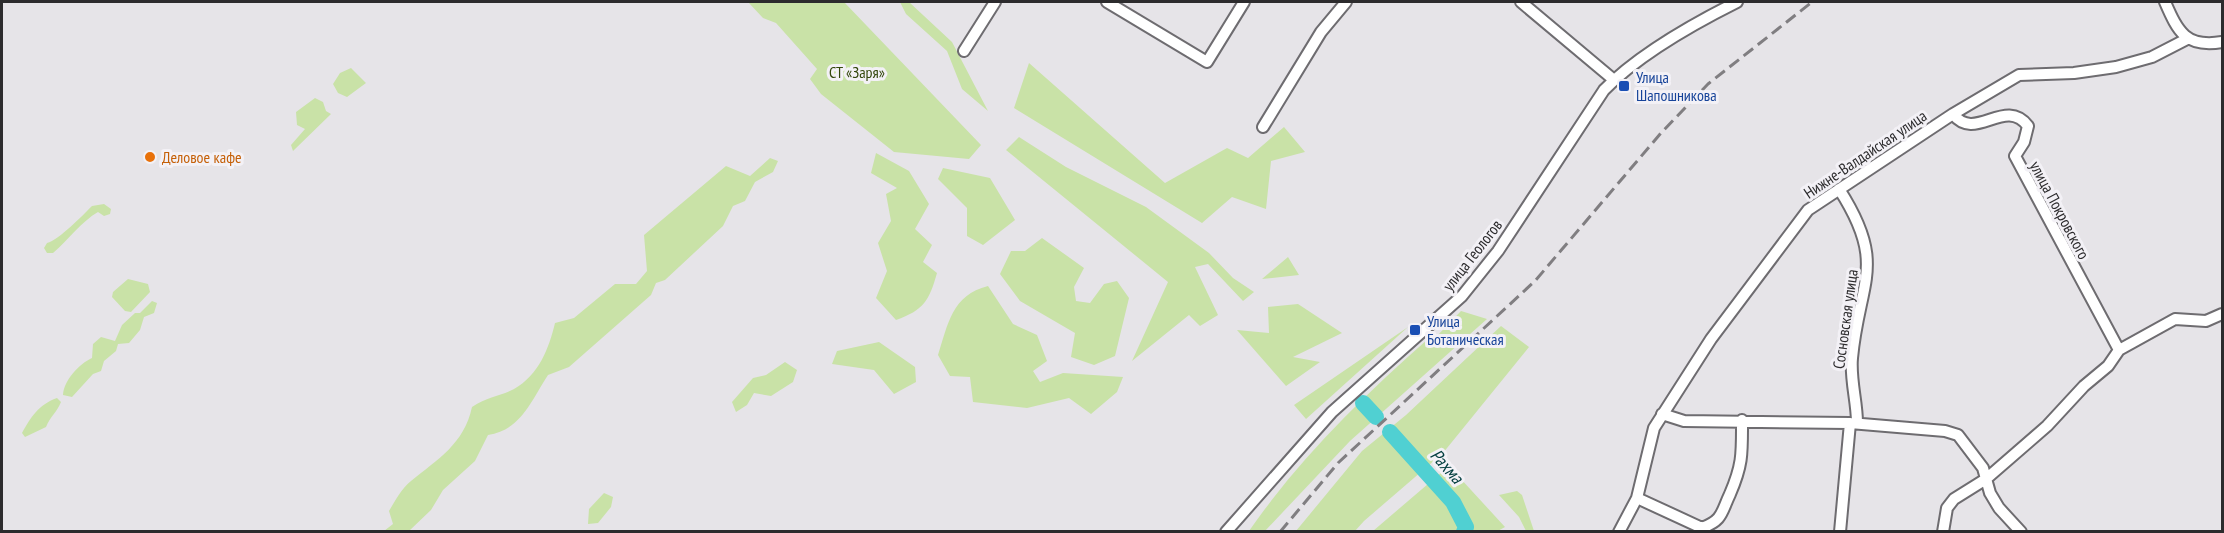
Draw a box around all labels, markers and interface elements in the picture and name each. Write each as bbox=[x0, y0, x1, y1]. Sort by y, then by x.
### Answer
park label: СТ «Заря» bbox=[829, 62, 885, 82]
place label: Улица Шапошникова bbox=[1636, 67, 1717, 105]
marker: Улица Шапошникова bbox=[1617, 79, 1631, 93]
street label: Нижне-Валдайская улица bbox=[1800, 105, 1930, 203]
place label: Деловое кафе bbox=[162, 147, 242, 167]
marker: Деловое кафе bbox=[143, 150, 157, 164]
street label: улица Покровского bbox=[2026, 158, 2094, 263]
street label: улица Геологов bbox=[1438, 215, 1506, 295]
street label: Сосновская улица bbox=[1828, 268, 1862, 370]
place label: Улица Ботаническая bbox=[1427, 311, 1504, 349]
marker: Улица Ботаническая bbox=[1408, 323, 1422, 337]
water label: Рахма bbox=[1425, 444, 1469, 489]

